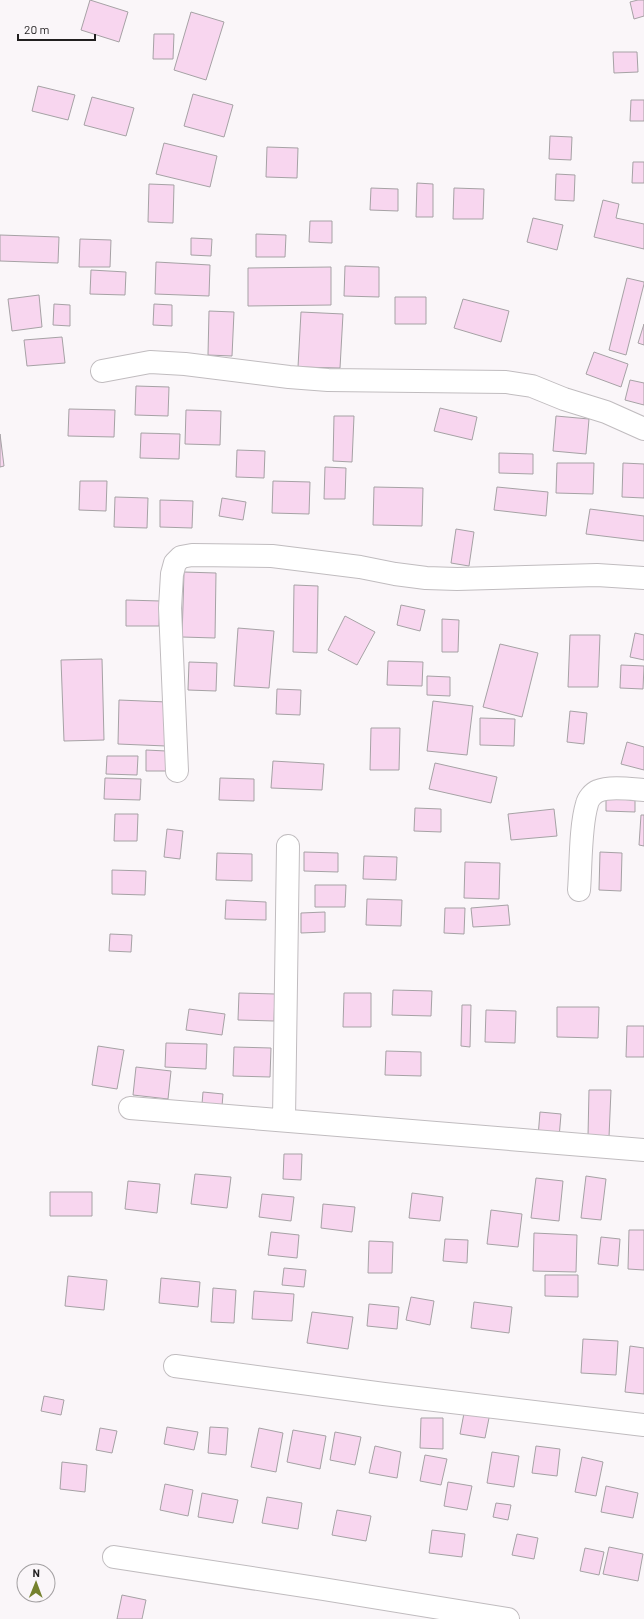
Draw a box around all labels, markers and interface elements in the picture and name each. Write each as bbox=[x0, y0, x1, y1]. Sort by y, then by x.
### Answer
scale bar bbox=[18, 16, 95, 42]
text: 20 m bbox=[24, 22, 50, 36]
north arrow bbox=[16, 1563, 56, 1603]
text: N bbox=[32, 1566, 40, 1579]

